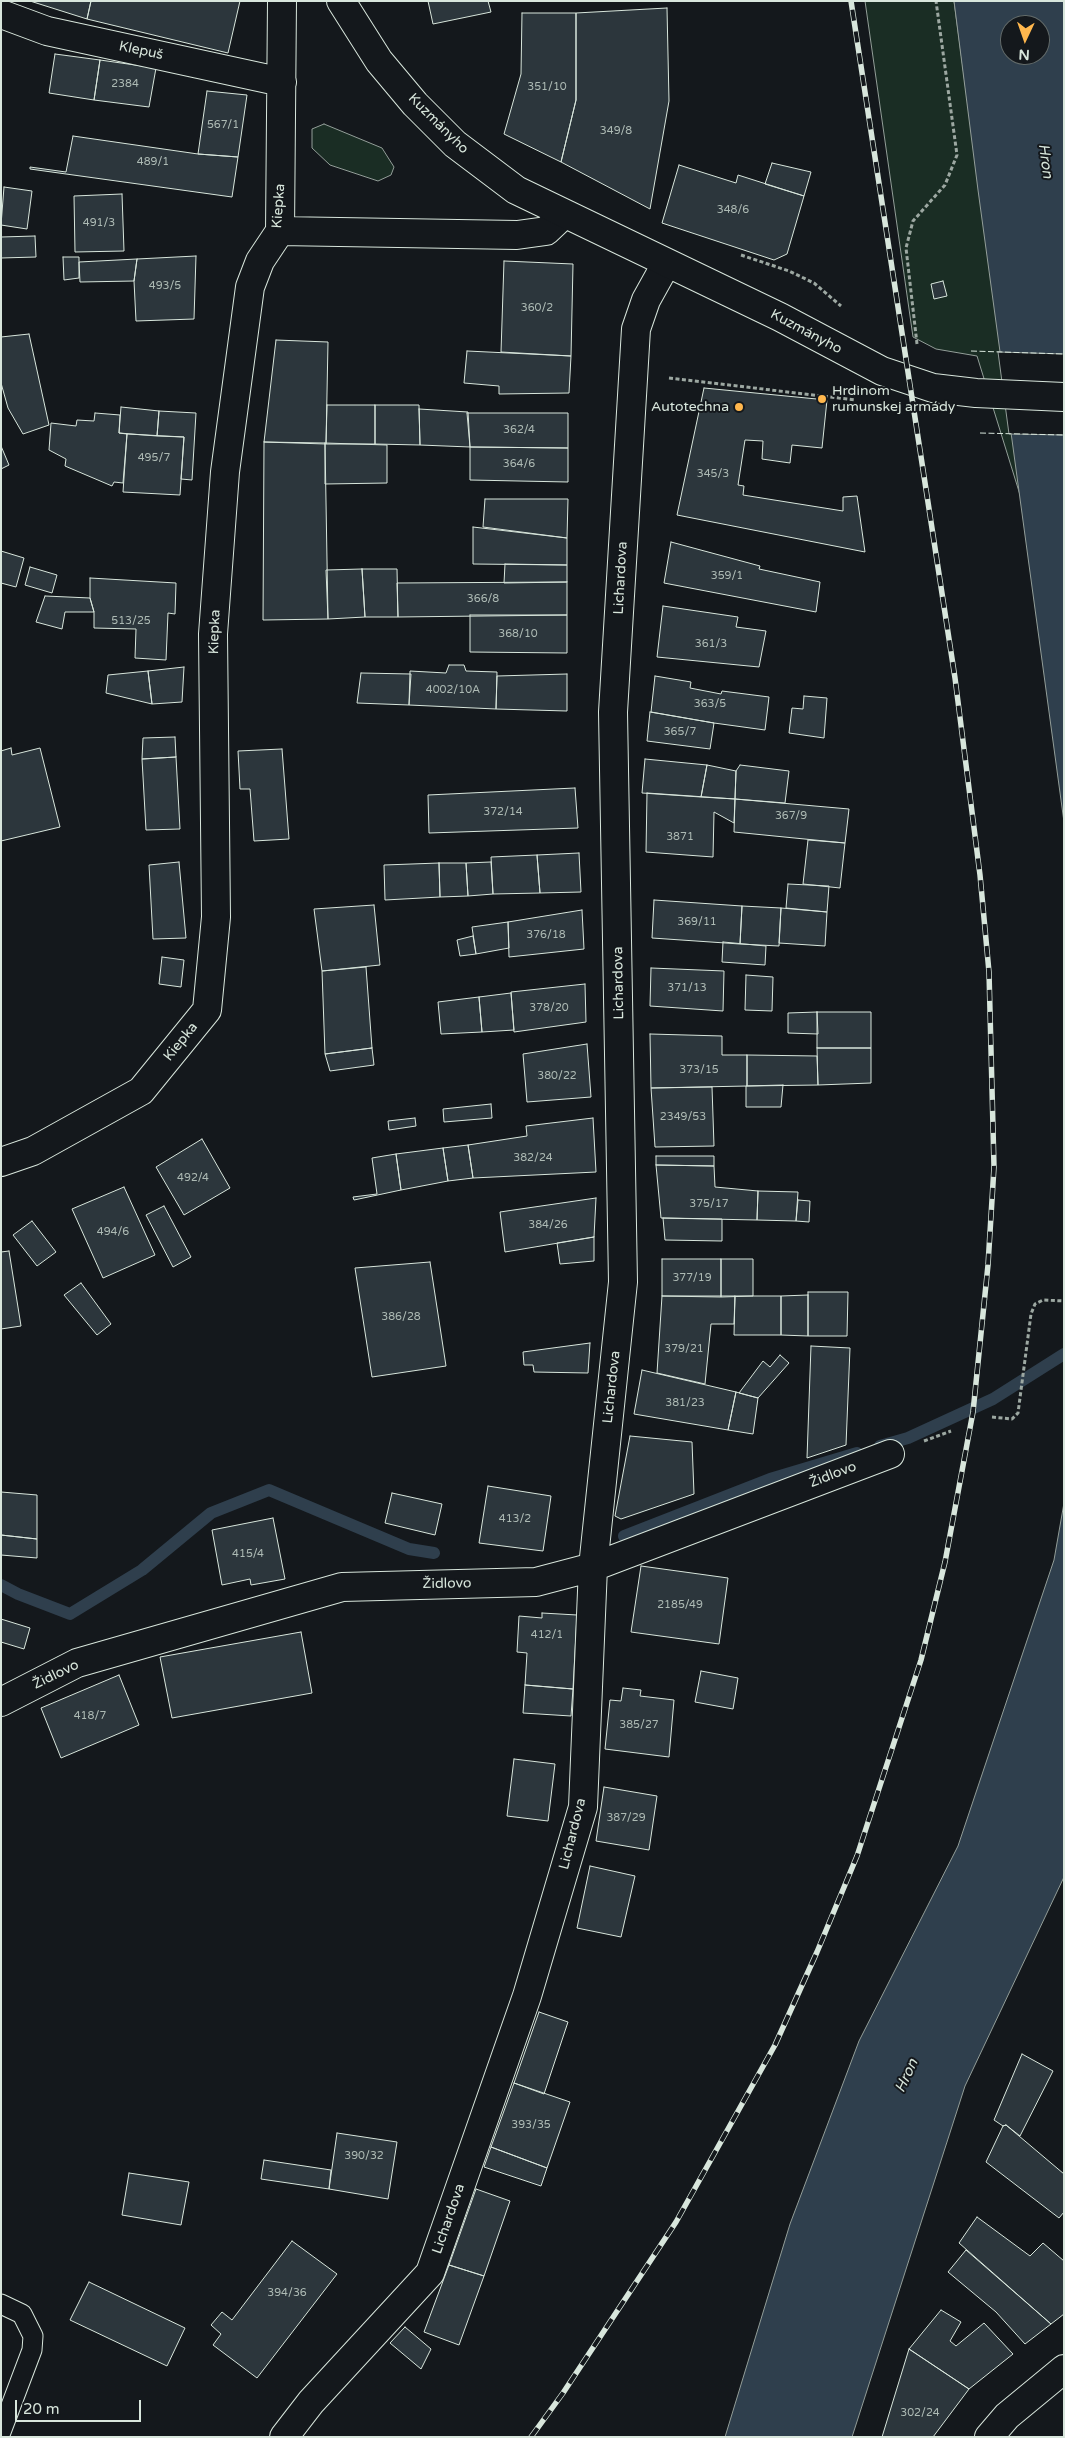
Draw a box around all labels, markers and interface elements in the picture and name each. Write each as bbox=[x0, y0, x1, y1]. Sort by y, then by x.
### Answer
north arrow bbox=[1000, 15, 1050, 65]
street label: Klepuš bbox=[117, 38, 165, 64]
text: N bbox=[1018, 46, 1030, 63]
house number: 2384 bbox=[111, 77, 139, 91]
house number: 351/10 bbox=[527, 80, 567, 94]
street label: Kuzmányho bbox=[404, 90, 472, 158]
house number: 567/1 bbox=[207, 118, 239, 132]
house number: 349/8 bbox=[600, 124, 632, 138]
water label: Hron bbox=[1034, 142, 1056, 180]
house number: 489/1 bbox=[137, 155, 169, 169]
street label: Kiepka bbox=[269, 183, 289, 229]
house number: 348/6 bbox=[717, 203, 749, 217]
house number: 491/3 bbox=[83, 216, 115, 230]
house number: 493/5 bbox=[149, 279, 181, 293]
house number: 360/2 bbox=[521, 301, 553, 315]
street label: Kuzmányho bbox=[767, 306, 845, 358]
place label: Hrdinom rumunskej armády bbox=[832, 383, 955, 416]
marker: Hrdinom rumunskej armády bbox=[816, 393, 828, 405]
place label: Autotechna bbox=[651, 399, 729, 415]
marker: Autotechna bbox=[733, 401, 745, 413]
house number: 362/4 bbox=[503, 423, 535, 437]
house number: 495/7 bbox=[138, 451, 170, 465]
house number: 364/6 bbox=[503, 457, 535, 471]
house number: 345/3 bbox=[697, 467, 729, 481]
street label: Lichardova bbox=[611, 541, 631, 615]
house number: 359/1 bbox=[711, 569, 743, 583]
house number: 366/8 bbox=[467, 592, 499, 606]
street label: Kiepka bbox=[206, 609, 224, 655]
house number: 513/25 bbox=[111, 614, 151, 628]
house number: 368/10 bbox=[498, 627, 538, 641]
house number: 361/3 bbox=[695, 637, 727, 651]
house number: 4002/10A bbox=[426, 683, 480, 697]
house number: 363/5 bbox=[694, 697, 726, 711]
house number: 365/7 bbox=[664, 725, 696, 739]
house number: 372/14 bbox=[483, 805, 523, 819]
house number: 367/9 bbox=[775, 809, 807, 823]
house number: 3871 bbox=[666, 830, 694, 844]
house number: 369/11 bbox=[677, 915, 717, 929]
house number: 376/18 bbox=[526, 928, 566, 942]
street label: Lichardova bbox=[610, 946, 628, 1020]
house number: 371/13 bbox=[667, 981, 707, 995]
house number: 378/20 bbox=[529, 1001, 569, 1015]
street label: Kiepka bbox=[160, 1019, 202, 1065]
house number: 373/15 bbox=[679, 1063, 719, 1077]
house number: 380/22 bbox=[537, 1069, 577, 1083]
house number: 2349/53 bbox=[660, 1110, 706, 1124]
house number: 382/24 bbox=[513, 1151, 553, 1165]
house number: 492/4 bbox=[177, 1171, 209, 1185]
house number: 375/17 bbox=[689, 1197, 729, 1211]
house number: 384/26 bbox=[528, 1218, 568, 1232]
house number: 494/6 bbox=[97, 1225, 129, 1239]
house number: 377/19 bbox=[672, 1271, 712, 1285]
house number: 386/28 bbox=[381, 1310, 421, 1324]
house number: 379/21 bbox=[664, 1342, 704, 1356]
street label: Lichardova bbox=[600, 1350, 624, 1424]
house number: 381/23 bbox=[665, 1396, 705, 1410]
street label: Židlovo bbox=[807, 1458, 859, 1492]
house number: 413/2 bbox=[499, 1512, 531, 1526]
house number: 415/4 bbox=[232, 1547, 264, 1561]
street label: Židlovo bbox=[422, 1575, 472, 1593]
house number: 2185/49 bbox=[657, 1598, 703, 1612]
house number: 412/1 bbox=[531, 1628, 563, 1642]
street label: Židlovo bbox=[30, 1657, 82, 1693]
house number: 418/7 bbox=[74, 1709, 106, 1723]
house number: 385/27 bbox=[619, 1718, 659, 1732]
street label: Lichardova bbox=[556, 1797, 590, 1871]
house number: 387/29 bbox=[606, 1811, 646, 1825]
water label: Hron bbox=[891, 2056, 923, 2096]
house number: 393/35 bbox=[511, 2118, 551, 2132]
house number: 390/32 bbox=[344, 2149, 384, 2163]
street label: Lichardova bbox=[429, 2182, 469, 2256]
house number: 394/36 bbox=[267, 2286, 307, 2300]
scale bar bbox=[18, 2390, 144, 2422]
text: 20 m bbox=[23, 2400, 60, 2418]
house number: 302/24 bbox=[900, 2406, 940, 2420]

